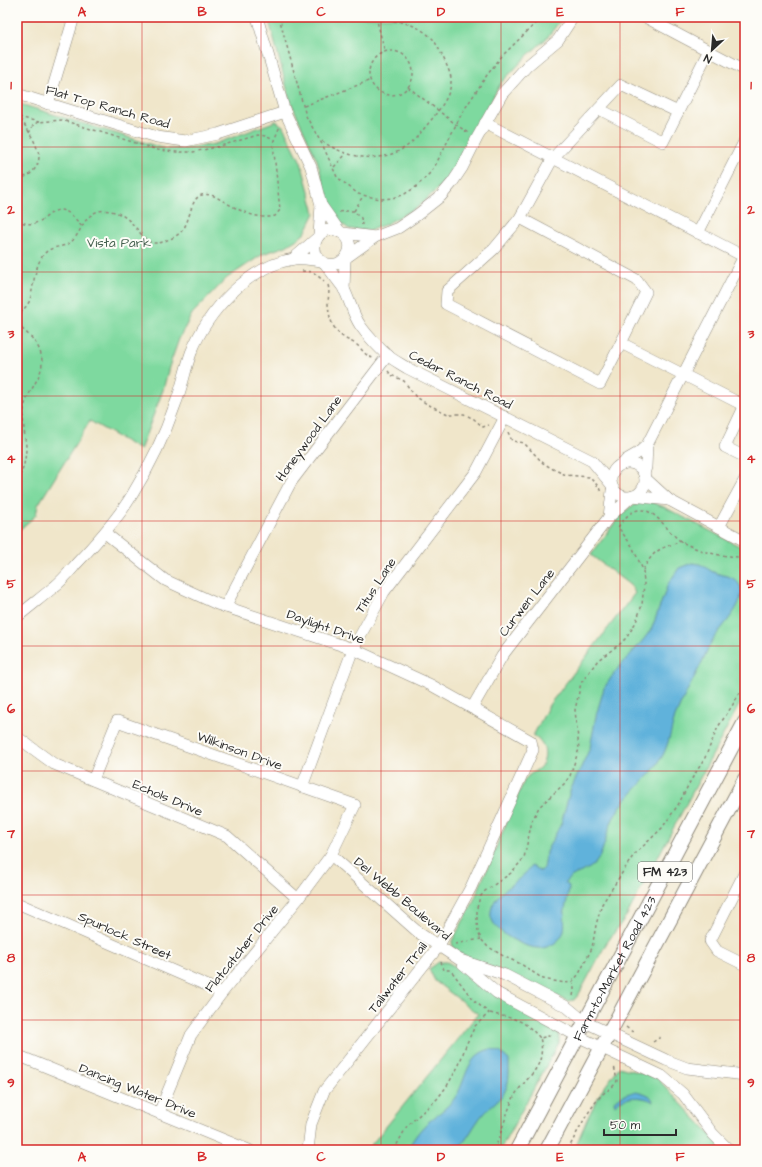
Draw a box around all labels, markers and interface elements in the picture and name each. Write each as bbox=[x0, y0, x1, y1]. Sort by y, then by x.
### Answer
text: A bbox=[78, 3, 87, 21]
text: B bbox=[197, 3, 207, 21]
text: C bbox=[316, 3, 326, 21]
text: D bbox=[437, 3, 446, 21]
text: E bbox=[556, 3, 564, 21]
text: F bbox=[675, 3, 685, 21]
north arrow bbox=[692, 30, 732, 70]
text: N bbox=[701, 50, 714, 67]
text: 1 bbox=[10, 76, 12, 94]
text: 1 bbox=[750, 76, 752, 94]
street label: Flat Top Ranch Road bbox=[44, 81, 172, 133]
text: 2 bbox=[6, 201, 15, 219]
text: 2 bbox=[746, 201, 755, 219]
park label: Vista Park bbox=[87, 234, 151, 252]
text: 3 bbox=[7, 325, 15, 343]
text: 3 bbox=[747, 325, 755, 343]
street label: Cedar Ranch Road bbox=[406, 346, 516, 414]
street label: Honeywood Lane bbox=[272, 392, 347, 486]
text: 4 bbox=[7, 450, 16, 468]
text: 4 bbox=[747, 450, 756, 468]
street label: Titus Lane bbox=[351, 554, 400, 617]
street label: Curwen Lane bbox=[495, 565, 559, 640]
text: 5 bbox=[6, 575, 16, 593]
text: 5 bbox=[746, 575, 756, 593]
street label: Daylight Drive bbox=[284, 605, 367, 650]
text: 6 bbox=[7, 700, 16, 718]
text: 6 bbox=[747, 700, 756, 718]
street label: Wilkinson Drive bbox=[194, 727, 285, 775]
street label: Echols Drive bbox=[130, 775, 206, 821]
text: 7 bbox=[6, 825, 16, 843]
text: 7 bbox=[746, 825, 756, 843]
street label: Del Webb Boulevard bbox=[350, 853, 455, 945]
road number: FM 423 bbox=[638, 862, 692, 882]
street label: Farm-to-Market Road 423 bbox=[569, 893, 661, 1044]
street label: Flatcatcher Drive bbox=[201, 901, 283, 996]
street label: Spurlock Street bbox=[75, 907, 175, 965]
street label: Tailwater Trail bbox=[364, 938, 431, 1017]
text: 8 bbox=[7, 949, 16, 967]
text: 8 bbox=[747, 949, 756, 967]
street label: Dancing Water Drive bbox=[76, 1059, 199, 1124]
text: 9 bbox=[7, 1074, 15, 1092]
text: 9 bbox=[747, 1074, 755, 1092]
scale bar bbox=[604, 1111, 676, 1137]
text: 50 m bbox=[610, 1117, 641, 1134]
text: A bbox=[78, 1148, 87, 1166]
text: B bbox=[197, 1148, 207, 1166]
text: C bbox=[316, 1148, 326, 1166]
text: D bbox=[437, 1148, 446, 1166]
text: E bbox=[556, 1148, 564, 1166]
text: F bbox=[675, 1148, 685, 1166]

